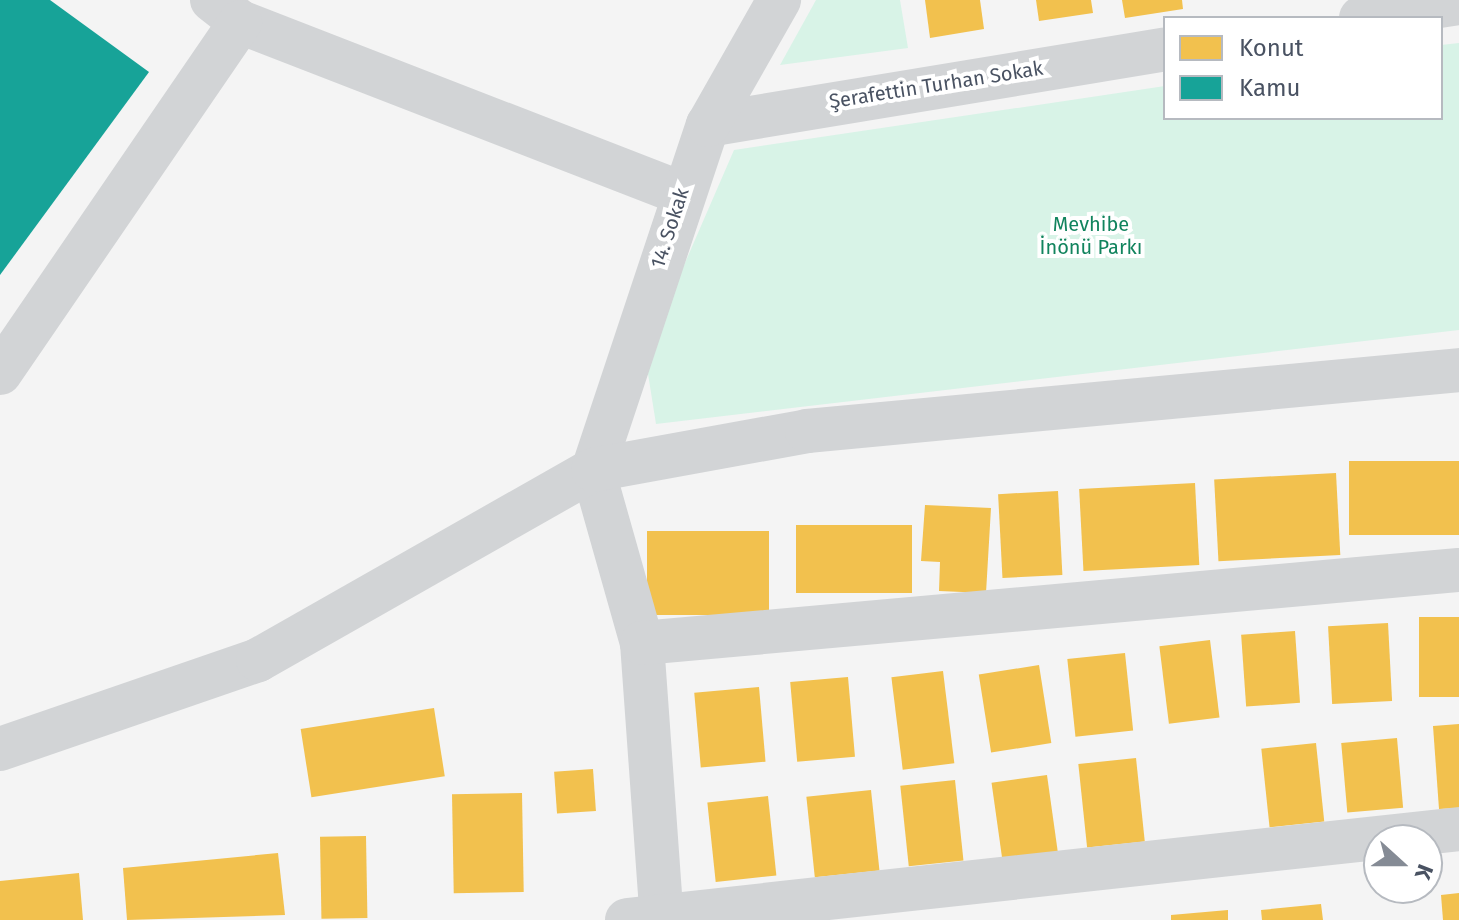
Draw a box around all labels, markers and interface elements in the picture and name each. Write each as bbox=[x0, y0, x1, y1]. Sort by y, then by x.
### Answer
legend bbox=[1163, 16, 1443, 120]
text: Konut bbox=[1239, 34, 1304, 62]
street label: Şerafettin Turhan Sokak bbox=[827, 56, 1045, 114]
text: Kamu bbox=[1239, 74, 1301, 102]
street label: 14. Sokak bbox=[646, 185, 694, 271]
park label: Mevhibe İnönü Parkı bbox=[1040, 212, 1142, 259]
north arrow bbox=[1363, 824, 1443, 904]
text: K bbox=[1409, 861, 1439, 883]

